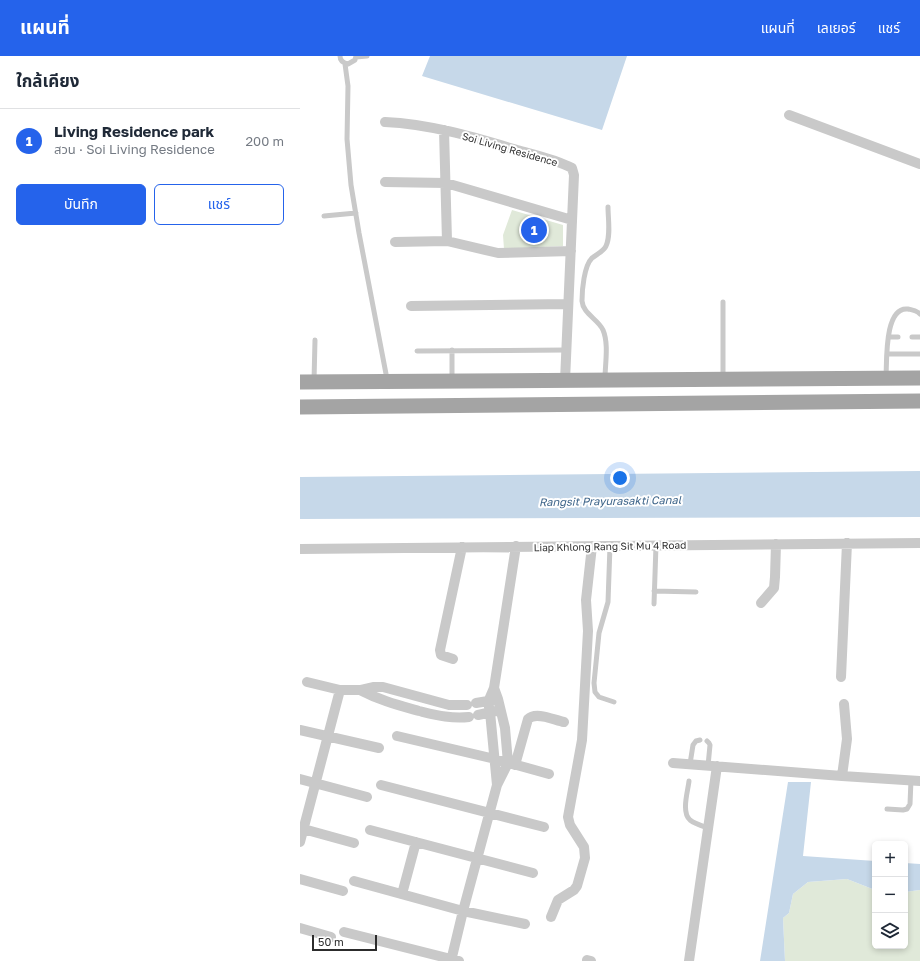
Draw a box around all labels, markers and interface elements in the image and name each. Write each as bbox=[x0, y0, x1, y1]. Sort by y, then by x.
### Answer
text: แผนที่ bbox=[20, 15, 70, 38]
text: แผนที่ bbox=[761, 19, 795, 36]
text: เลเยอร์ bbox=[817, 19, 856, 36]
text: แชร์ bbox=[878, 19, 900, 36]
text: ใกล้เคียง bbox=[16, 70, 79, 91]
text: Living Residence park bbox=[54, 122, 214, 140]
street label: Soi Living Residence bbox=[461, 130, 559, 168]
text: 1 bbox=[26, 133, 32, 149]
text: 200 m bbox=[246, 133, 284, 149]
text: สวน · Soi Living Residence bbox=[54, 141, 215, 157]
button: บันทึก bbox=[16, 184, 146, 225]
button: แชร์ bbox=[154, 184, 284, 225]
pin: 1 bbox=[521, 215, 547, 245]
your location bbox=[610, 468, 630, 488]
water label: Rangsit Prayurasakti Canal bbox=[539, 493, 682, 509]
street label: Liap Khlong Rang Sit Mu 4 Road bbox=[534, 539, 686, 553]
map controls bbox=[872, 841, 908, 949]
button: + bbox=[872, 841, 908, 877]
button: − bbox=[872, 877, 908, 913]
button: layers bbox=[872, 913, 908, 949]
scale bar bbox=[312, 933, 377, 952]
text: 50 m bbox=[318, 935, 344, 948]

